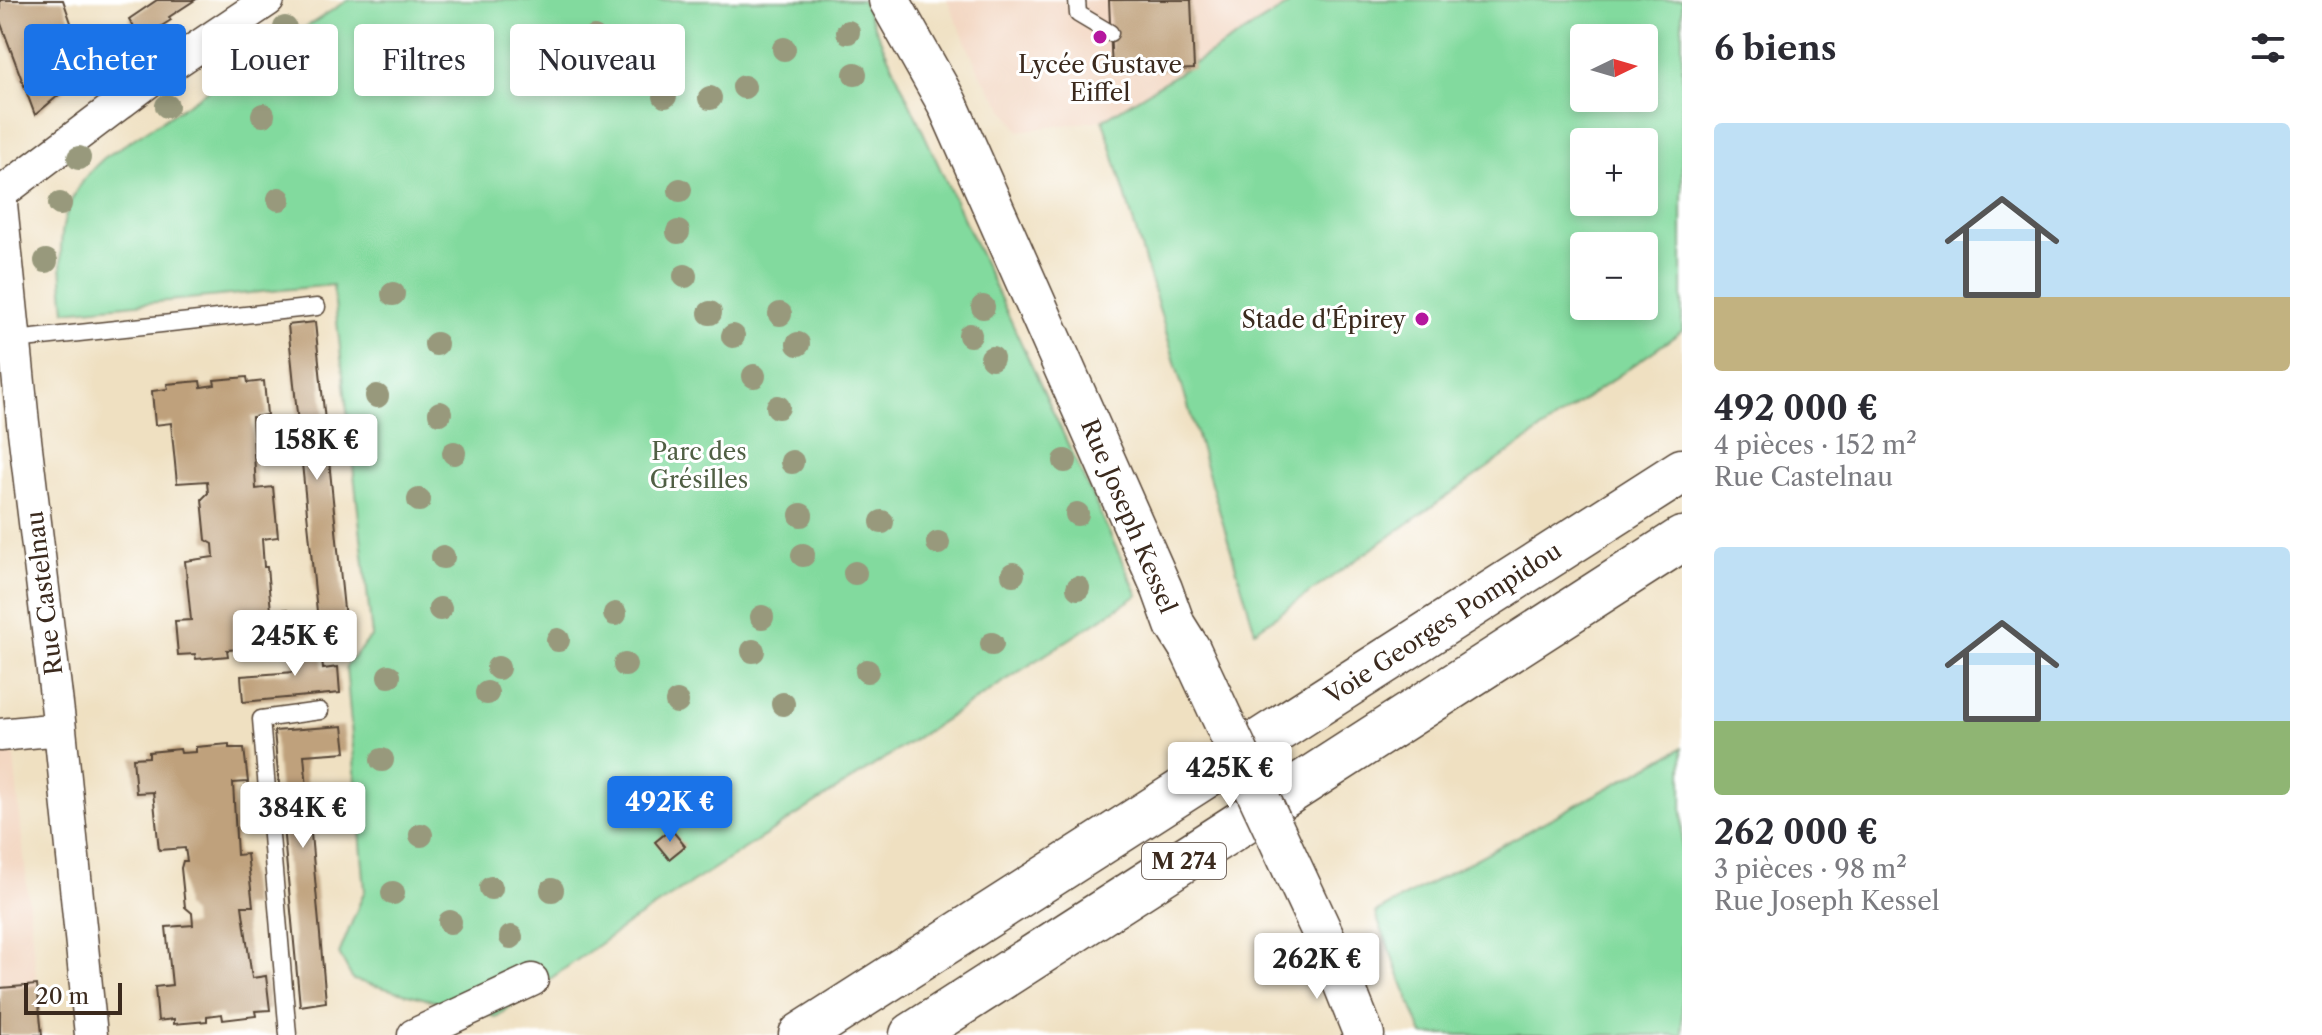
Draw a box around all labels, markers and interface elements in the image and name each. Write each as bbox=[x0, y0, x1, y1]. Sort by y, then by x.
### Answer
chip: Acheter bbox=[24, 24, 186, 96]
chip: Louer bbox=[202, 24, 338, 96]
chip: Filtres bbox=[354, 24, 494, 96]
chip: Nouveau bbox=[510, 24, 685, 96]
north arrow bbox=[1570, 24, 1658, 112]
map controls bbox=[1570, 24, 1658, 320]
icon: filters bbox=[2246, 26, 2290, 70]
text: 6 biens bbox=[1714, 27, 1837, 69]
marker: Lycée Gustave Eiffel bbox=[1091, 28, 1109, 46]
place label: Lycée Gustave Eiffel bbox=[1018, 50, 1182, 107]
button: + bbox=[1570, 128, 1658, 216]
icon: home bbox=[1930, 175, 2074, 319]
button: − bbox=[1570, 232, 1658, 320]
place label: Stade d'Épirey bbox=[1241, 305, 1407, 334]
marker: Stade d'Épirey bbox=[1413, 310, 1431, 328]
text: 492 000 € bbox=[1714, 387, 1878, 429]
pin: 158K € bbox=[252, 414, 382, 482]
street label: Rue Joseph Kessel bbox=[1075, 415, 1183, 617]
text: 158K € bbox=[274, 424, 360, 456]
text: 4 pièces · 152 m² bbox=[1714, 429, 1917, 461]
park label: Parc des Grésilles bbox=[650, 437, 748, 494]
text: Rue Castelnau bbox=[1714, 461, 1893, 493]
street label: Rue Castelnau bbox=[20, 509, 68, 677]
street label: Voie Georges Pompidou bbox=[1319, 536, 1567, 711]
icon: home bbox=[1930, 599, 2074, 743]
pin: 245K € bbox=[230, 610, 360, 678]
text: 245K € bbox=[251, 620, 339, 652]
pin: 425K € bbox=[1165, 742, 1295, 810]
text: 425K € bbox=[1186, 752, 1274, 784]
pin: 492K € bbox=[605, 776, 735, 844]
pin: 384K € bbox=[238, 782, 368, 850]
text: 492K € bbox=[625, 786, 715, 818]
text: 384K € bbox=[258, 792, 348, 824]
text: 262 000 € bbox=[1714, 811, 1878, 853]
road number: M 274 bbox=[1142, 843, 1226, 879]
text: 3 pièces · 98 m² bbox=[1714, 853, 1907, 885]
text: Rue Joseph Kessel bbox=[1714, 885, 1939, 917]
pin: 262K € bbox=[1252, 933, 1382, 1001]
text: 262K € bbox=[1272, 943, 1362, 975]
scale bar bbox=[24, 979, 122, 1015]
text: 20 m bbox=[36, 983, 89, 1010]

